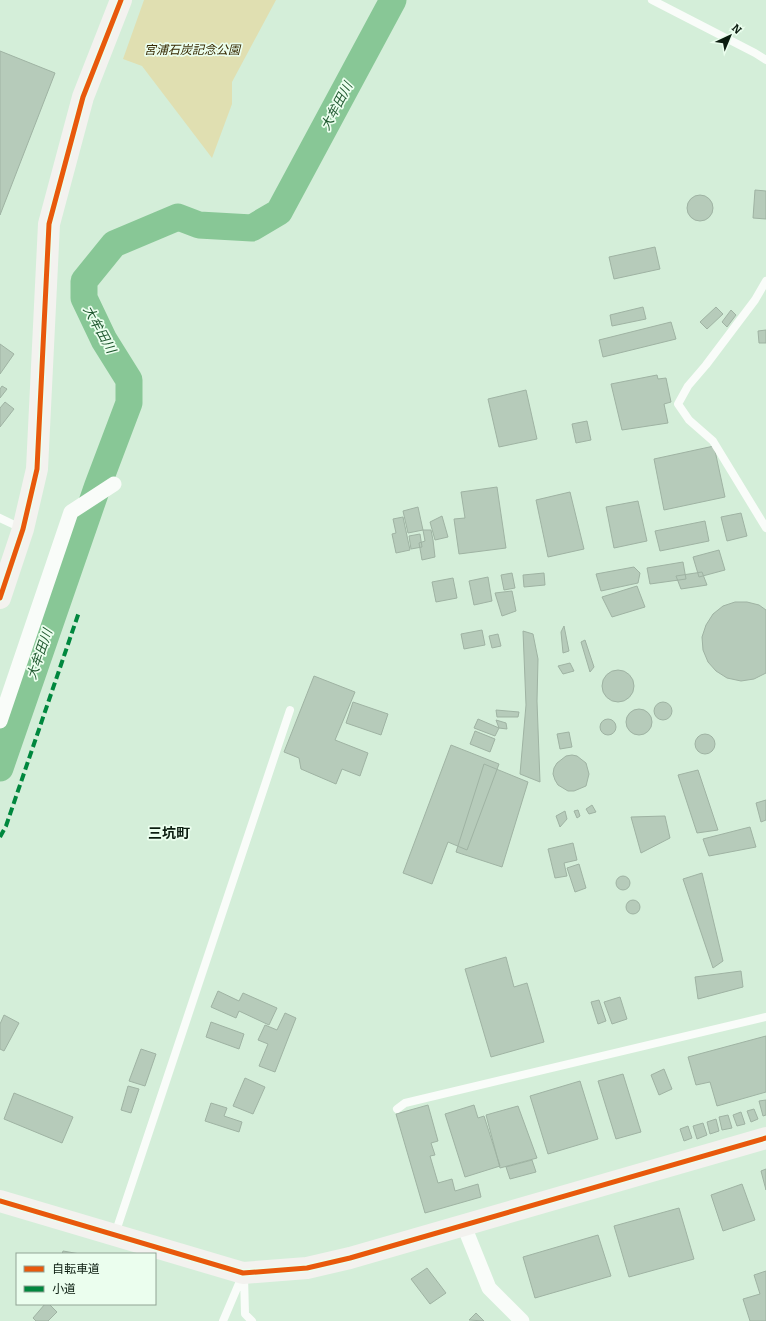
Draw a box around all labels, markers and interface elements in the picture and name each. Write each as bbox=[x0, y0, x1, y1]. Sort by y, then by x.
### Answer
north arrow bbox=[710, 16, 750, 56]
text: N bbox=[729, 22, 745, 37]
park label: 宮浦石炭記念公園 bbox=[144, 43, 242, 57]
water label: 大牟田川 bbox=[318, 78, 356, 133]
water label: 大牟田川 bbox=[80, 303, 120, 357]
water label: 大牟田川 bbox=[24, 625, 56, 681]
district label: 三坑町 bbox=[148, 825, 190, 842]
legend bbox=[16, 1253, 156, 1305]
text: 自転車道 bbox=[52, 1262, 100, 1276]
text: 小道 bbox=[52, 1282, 76, 1296]

